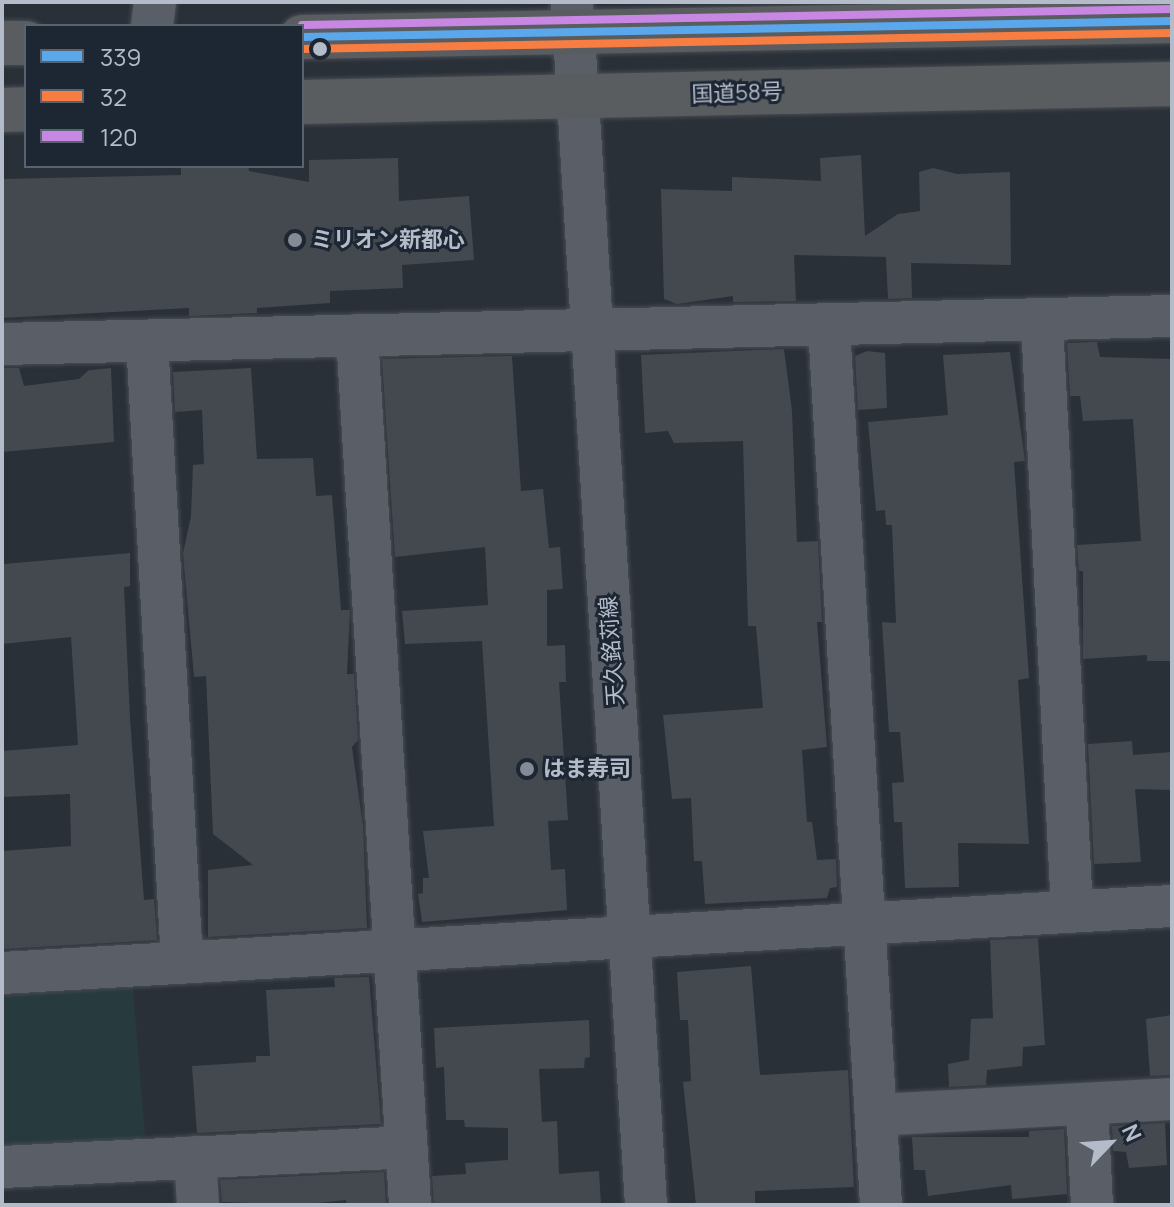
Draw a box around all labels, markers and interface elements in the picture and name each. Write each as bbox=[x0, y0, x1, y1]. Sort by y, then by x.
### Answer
legend bbox=[24, 24, 304, 168]
text: 339 bbox=[100, 40, 141, 73]
unlabelled marker bbox=[312, 41, 328, 57]
street label: 国道58号 bbox=[691, 78, 783, 108]
text: 32 bbox=[100, 80, 127, 113]
text: 120 bbox=[100, 120, 138, 153]
place label: ミリオン新都心 bbox=[311, 227, 465, 253]
marker: ミリオン新都心 bbox=[286, 231, 304, 249]
street label: 天久銘苅線 bbox=[595, 595, 629, 707]
place label: はま寿司 bbox=[543, 756, 631, 782]
marker: はま寿司 bbox=[518, 760, 536, 778]
north arrow bbox=[1070, 1103, 1150, 1183]
text: N bbox=[1115, 1119, 1149, 1146]

